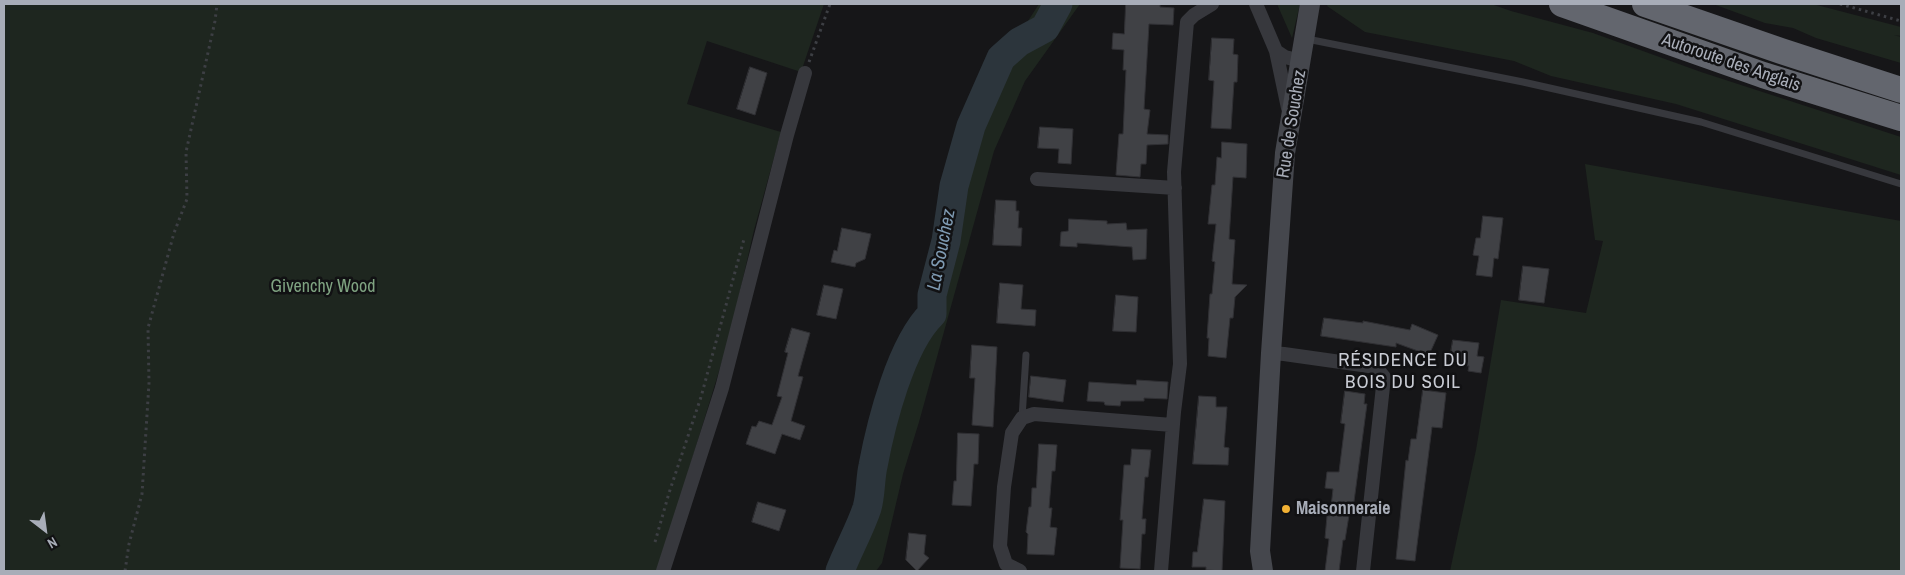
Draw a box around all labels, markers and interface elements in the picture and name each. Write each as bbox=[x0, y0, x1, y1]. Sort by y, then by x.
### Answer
street label: Autoroute des Anglais bbox=[1659, 29, 1803, 97]
street label: Rue de Souchez bbox=[1273, 68, 1311, 180]
water label: La Souchez bbox=[923, 207, 961, 293]
park label: Givenchy Wood bbox=[271, 276, 375, 298]
district label: RÉSIDENCE DU BOIS DU SOIL bbox=[1337, 350, 1469, 394]
place label: Maisonneraie bbox=[1296, 498, 1390, 520]
marker: Maisonneraie bbox=[1280, 503, 1292, 515]
north arrow bbox=[20, 505, 70, 555]
text: N bbox=[44, 533, 61, 553]

